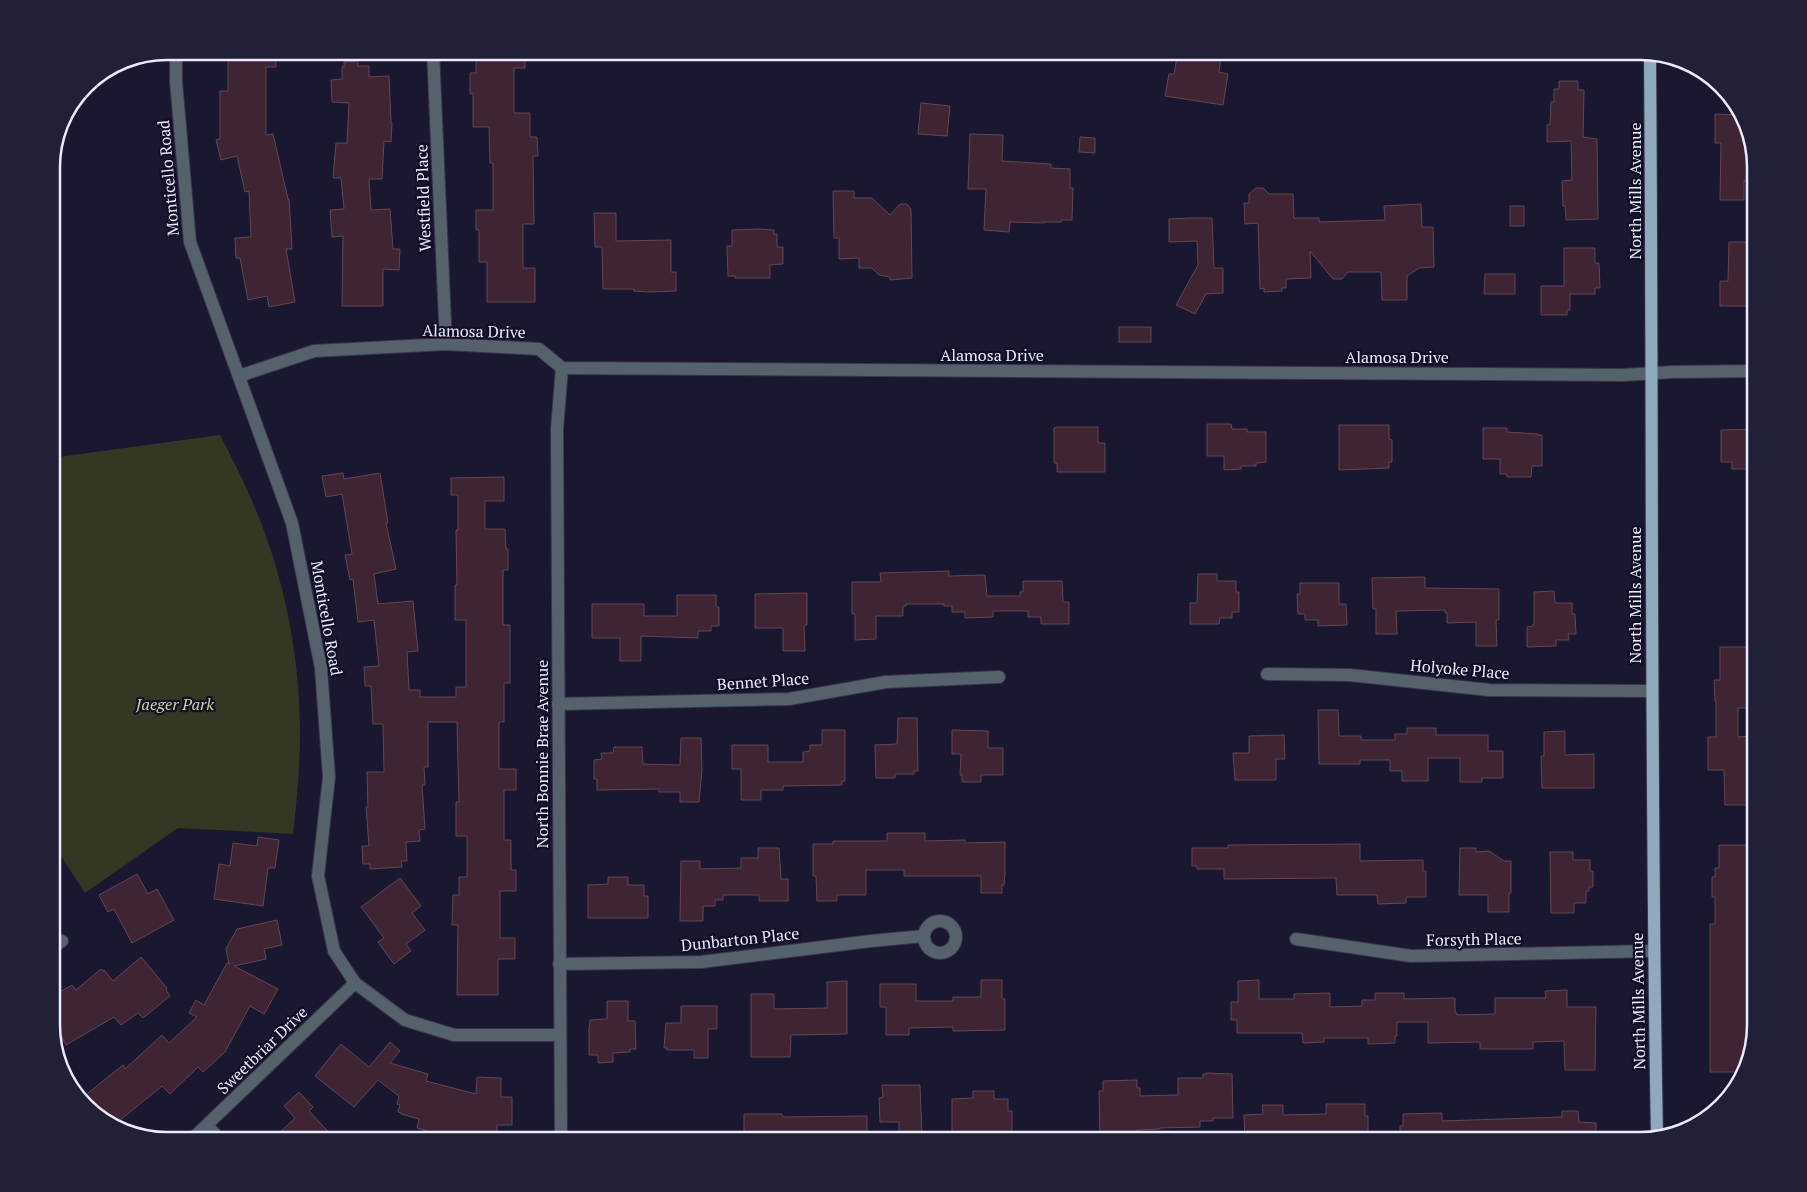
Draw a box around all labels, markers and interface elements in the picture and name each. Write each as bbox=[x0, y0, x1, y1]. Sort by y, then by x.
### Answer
street label: Monticello Road bbox=[152, 119, 184, 237]
street label: North Mills Avenue bbox=[1624, 122, 1646, 260]
street label: Westfield Place bbox=[410, 144, 436, 252]
street label: Alamosa Drive bbox=[422, 319, 526, 343]
street label: Alamosa Drive bbox=[940, 344, 1044, 366]
street label: Alamosa Drive bbox=[1345, 346, 1449, 368]
street label: North Mills Avenue bbox=[1624, 526, 1646, 664]
street label: Monticello Road bbox=[306, 559, 348, 677]
street label: Holyoke Place bbox=[1409, 654, 1511, 684]
street label: North Bonnie Brae Avenue bbox=[531, 660, 553, 848]
street label: Bennet Place bbox=[716, 667, 810, 695]
park label: Jaeger Park bbox=[135, 693, 214, 715]
street label: Dunbarton Place bbox=[680, 922, 800, 956]
street label: Forsyth Place bbox=[1426, 927, 1522, 951]
street label: North Mills Avenue bbox=[1626, 932, 1650, 1070]
street label: Sweetbriar Drive bbox=[212, 1001, 312, 1099]

